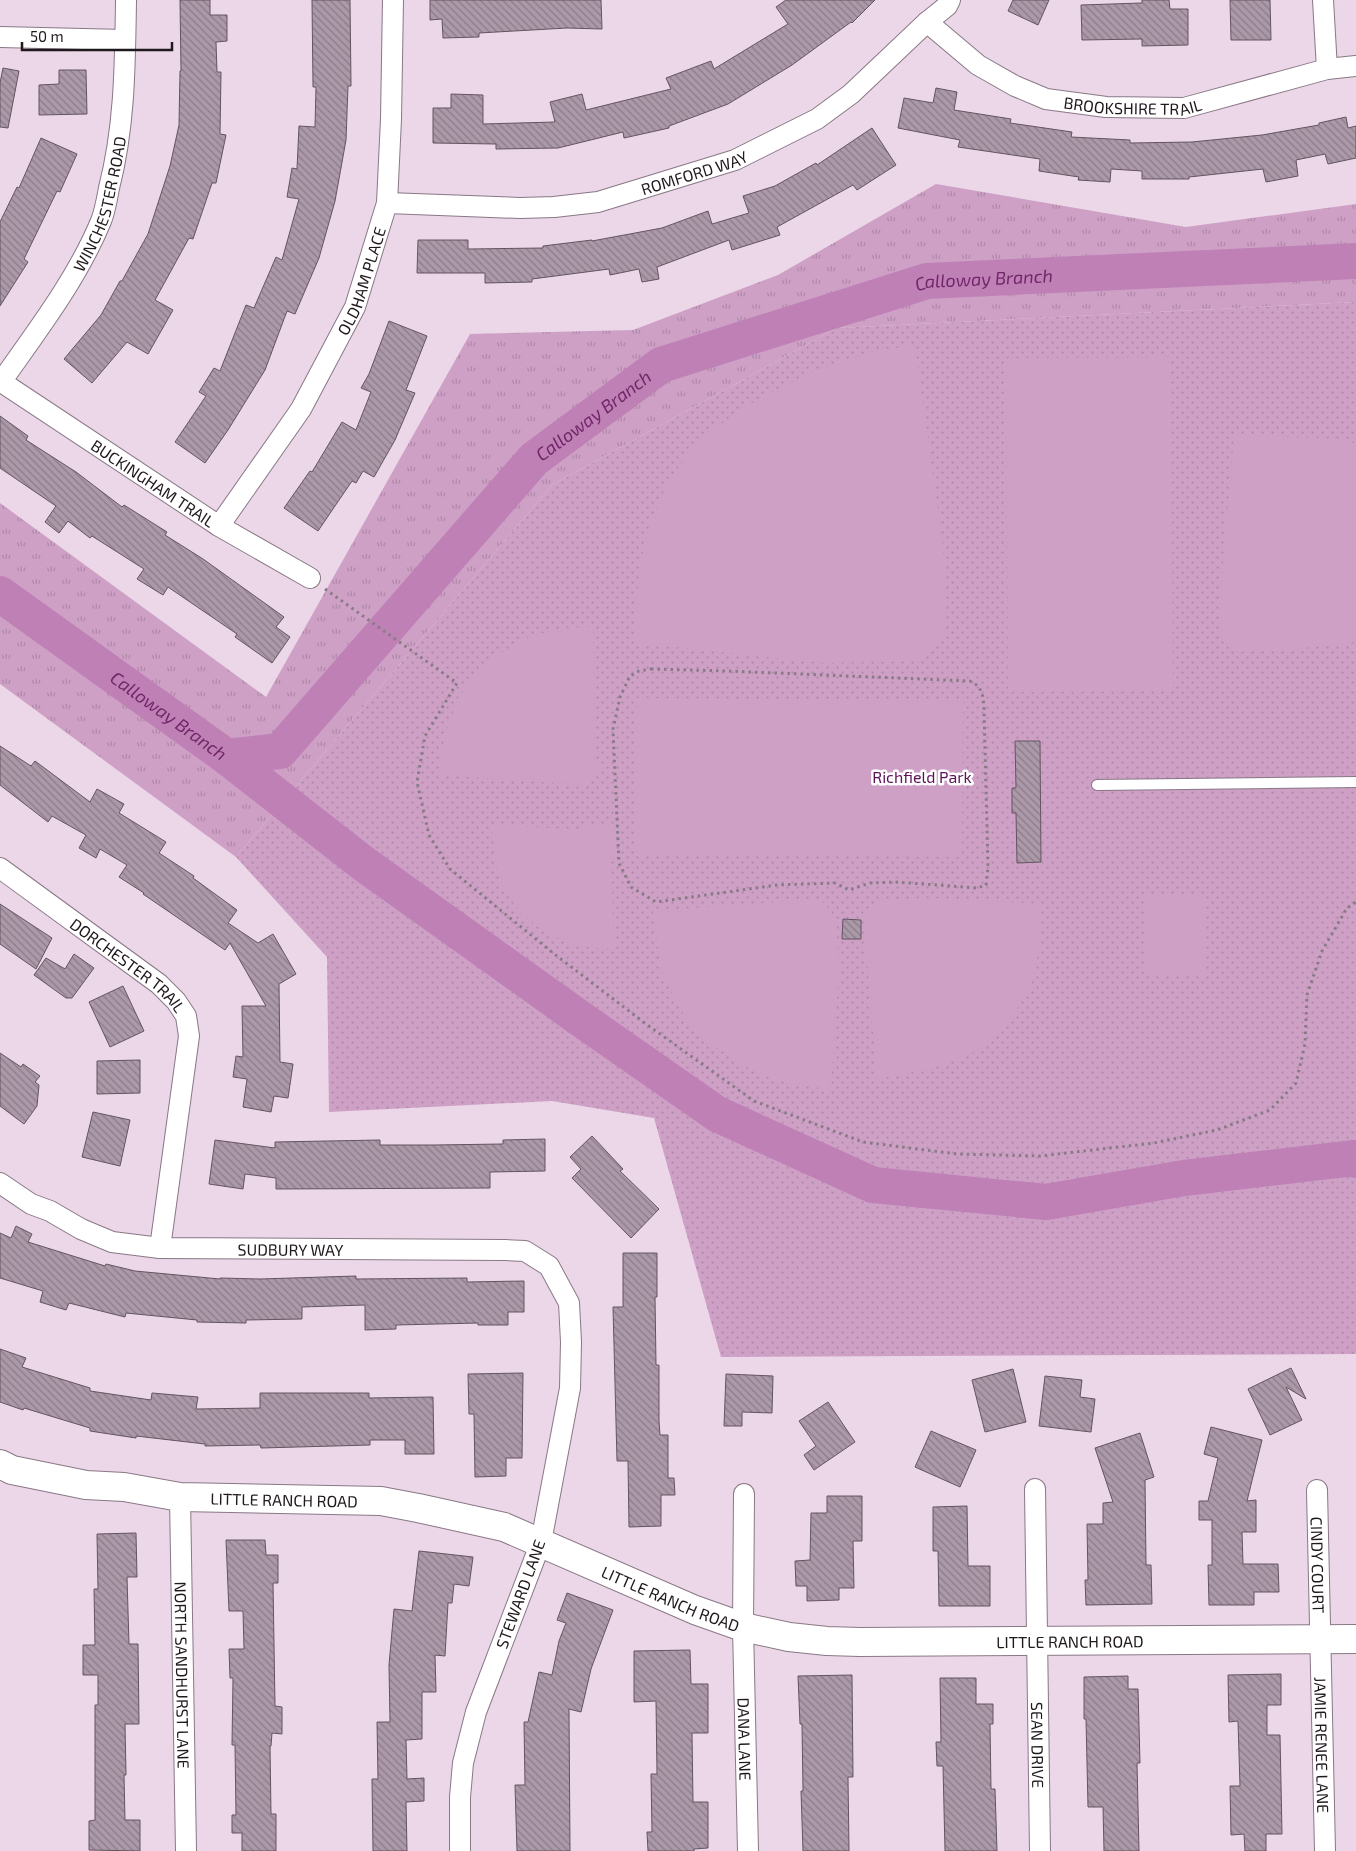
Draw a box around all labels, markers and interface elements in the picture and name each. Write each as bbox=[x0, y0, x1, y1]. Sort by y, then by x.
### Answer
scale bar bbox=[22, 20, 172, 52]
text: 50 m bbox=[30, 27, 64, 45]
street label: BROOKSHIRE TRAIL bbox=[1063, 92, 1204, 118]
street label: WINCHESTER ROAD bbox=[68, 135, 128, 274]
street label: ROMFORD WAY bbox=[638, 146, 751, 198]
street label: OLDHAM PLACE bbox=[333, 224, 389, 338]
water label: Calloway Branch bbox=[912, 264, 1053, 295]
water label: Calloway Branch bbox=[531, 365, 655, 465]
street label: BUCKINGHAM TRAIL bbox=[88, 435, 219, 530]
water label: Calloway Branch bbox=[106, 666, 232, 765]
park label: Richfield Park bbox=[872, 767, 972, 786]
street label: DORCHESTER TRAIL bbox=[67, 913, 190, 1016]
street label: SUDBURY WAY bbox=[238, 1239, 343, 1259]
street label: LITTLE RANCH ROAD bbox=[210, 1488, 358, 1510]
street label: CINDY COURT bbox=[1308, 1516, 1329, 1613]
street label: STEWARD LANE bbox=[491, 1537, 549, 1651]
street label: LITTLE RANCH ROAD bbox=[599, 1561, 742, 1635]
street label: NORTH SANDHURST LANE bbox=[172, 1581, 194, 1769]
street label: LITTLE RANCH ROAD bbox=[996, 1631, 1144, 1651]
street label: JAMIE RENEE LANE bbox=[1312, 1677, 1334, 1813]
street label: DANA LANE bbox=[735, 1697, 756, 1781]
street label: SEAN DRIVE bbox=[1028, 1702, 1049, 1788]

